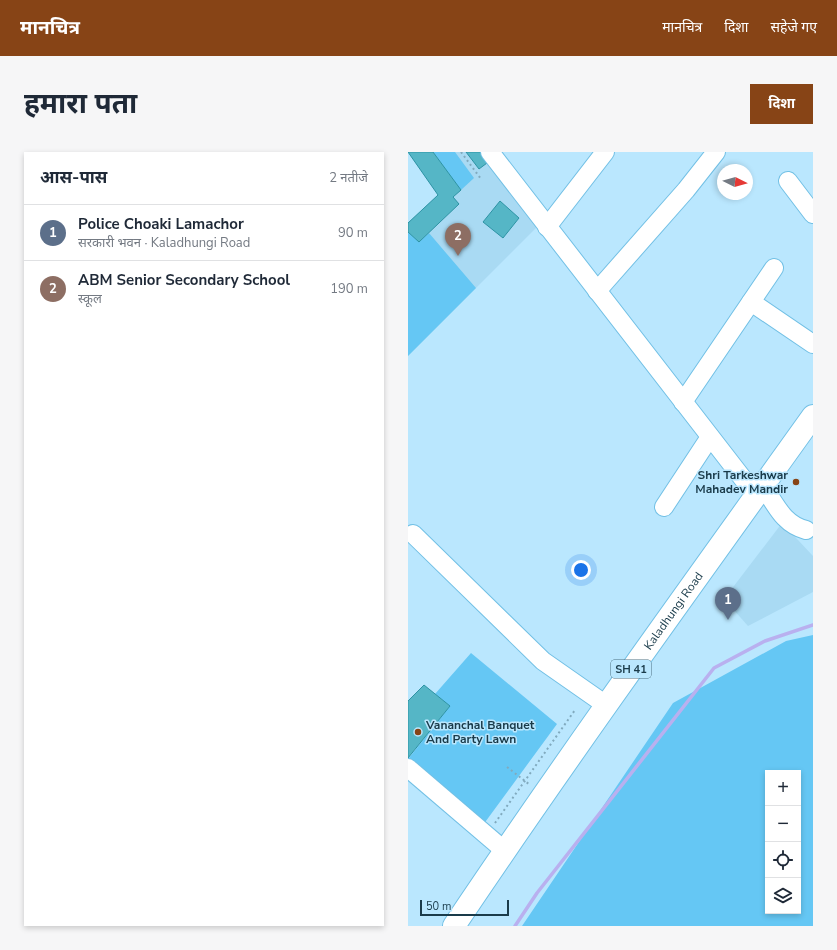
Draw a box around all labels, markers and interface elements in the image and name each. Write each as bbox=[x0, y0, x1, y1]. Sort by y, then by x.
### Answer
text: मानचित्र bbox=[20, 15, 80, 41]
text: मानचित्र bbox=[662, 18, 702, 37]
text: दिशा bbox=[724, 18, 748, 37]
text: सहेजे गए bbox=[770, 18, 817, 37]
button: दिशा bbox=[750, 84, 813, 124]
text: हमारा पता bbox=[24, 85, 137, 123]
north arrow bbox=[717, 164, 753, 200]
text: आस-पास bbox=[40, 166, 107, 189]
text: 2 नतीजे bbox=[329, 169, 368, 187]
text: Police Choaki Lamachor bbox=[78, 214, 244, 234]
pin: 2 bbox=[445, 223, 471, 256]
text: 1 bbox=[49, 224, 57, 242]
text: 90 m bbox=[338, 224, 368, 242]
text: सरकारी भवन · Kaladhungi Road bbox=[78, 234, 250, 252]
text: ABM Senior Secondary School bbox=[78, 270, 290, 290]
text: 2 bbox=[49, 280, 57, 298]
text: 190 m bbox=[330, 280, 368, 298]
text: स्कूल bbox=[78, 290, 102, 308]
place label: Shri Tarkeshwar Mahadev Mandir bbox=[695, 467, 788, 497]
marker: Shri Tarkeshwar Mahadev Mandir bbox=[791, 477, 801, 487]
your location bbox=[571, 560, 591, 580]
street label: Kaladhungi Road bbox=[640, 569, 707, 653]
pin: 1 bbox=[715, 587, 741, 620]
road number: SH 41 bbox=[611, 660, 651, 678]
place label: Vananchal Banquet And Party Lawn bbox=[425, 717, 535, 747]
marker: Vananchal Banquet And Party Lawn bbox=[413, 727, 423, 737]
map controls bbox=[765, 770, 801, 914]
button: + bbox=[765, 770, 801, 806]
button: − bbox=[765, 806, 801, 842]
button: locate bbox=[765, 842, 801, 878]
button: layers bbox=[765, 878, 801, 914]
scale bar bbox=[420, 898, 509, 917]
text: 50 m bbox=[426, 899, 451, 914]

